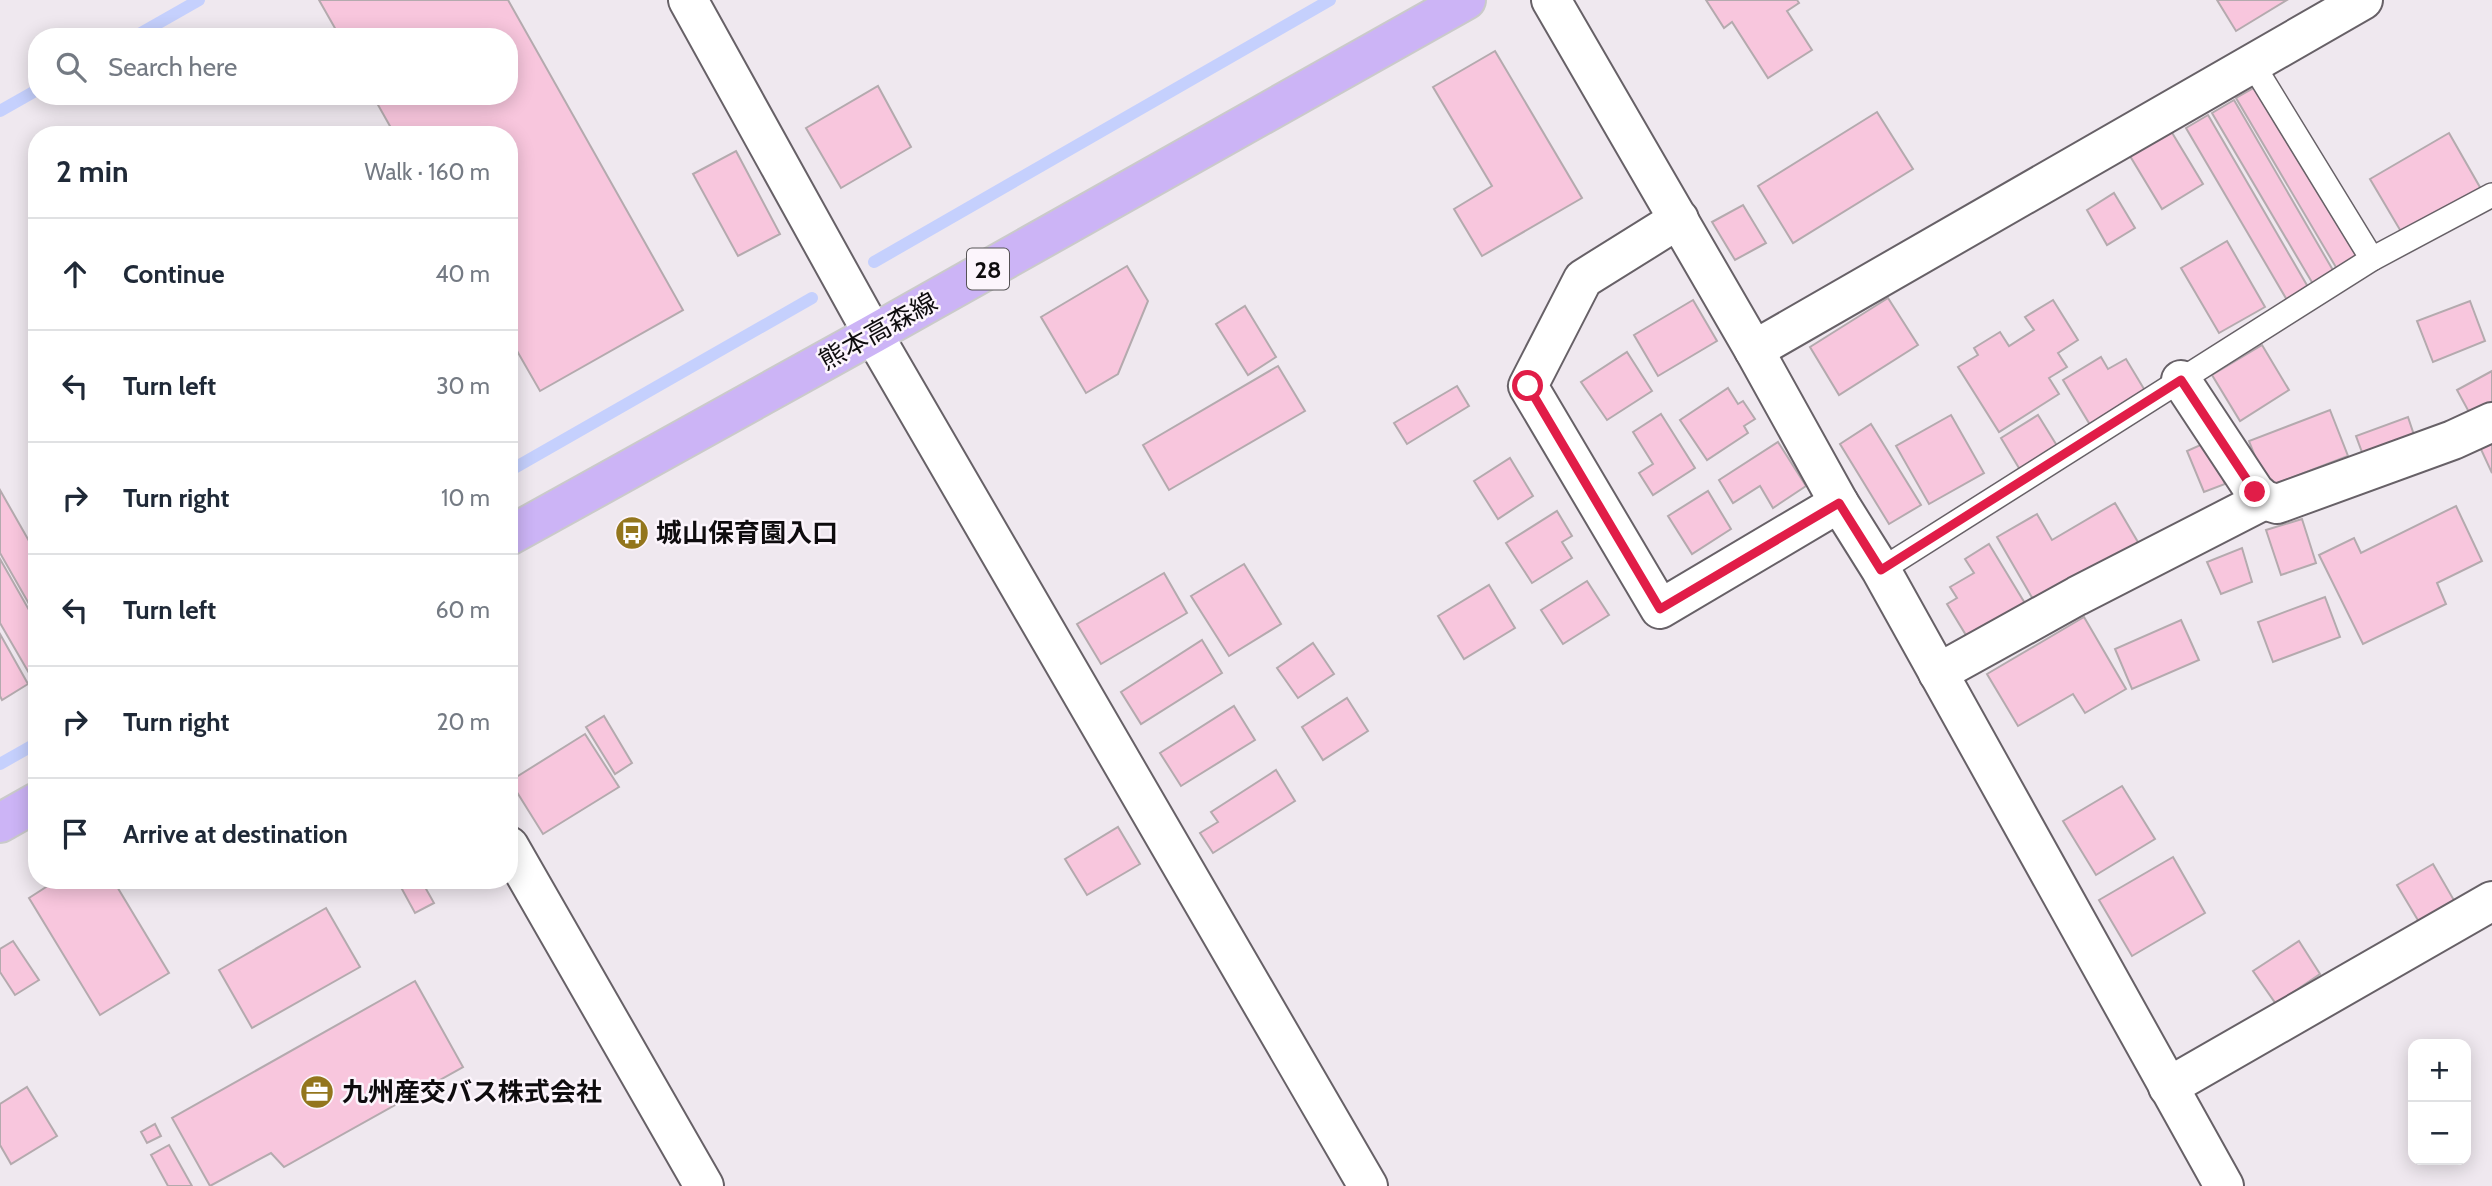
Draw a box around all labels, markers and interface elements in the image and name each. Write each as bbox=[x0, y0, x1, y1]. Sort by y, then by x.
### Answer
search box bbox=[28, 28, 518, 105]
icon: search bbox=[52, 48, 90, 86]
text: Search here bbox=[108, 51, 237, 83]
text: 2 min bbox=[56, 153, 128, 190]
text: Walk · 160 m bbox=[365, 158, 490, 186]
road number: 28 bbox=[967, 248, 1009, 290]
icon: ahead bbox=[56, 255, 94, 293]
text: Continue bbox=[123, 258, 225, 290]
text: 40 m bbox=[435, 260, 490, 288]
street label: 熊本高森線 bbox=[813, 285, 943, 377]
icon: left bbox=[56, 367, 94, 405]
text: Turn left bbox=[123, 370, 216, 402]
route start bbox=[1512, 370, 1543, 401]
text: 30 m bbox=[436, 372, 490, 400]
route end bbox=[2239, 476, 2270, 507]
icon: right bbox=[56, 479, 94, 517]
text: Turn right bbox=[123, 482, 229, 514]
text: 10 m bbox=[441, 484, 490, 512]
bus stop icon: 城山保育園入口 bbox=[613, 514, 651, 552]
place label: 城山保育園入口 bbox=[656, 517, 838, 549]
icon: left bbox=[56, 591, 94, 629]
text: Turn left bbox=[123, 594, 216, 626]
text: 60 m bbox=[436, 596, 490, 624]
icon: right bbox=[56, 703, 94, 741]
text: Turn right bbox=[123, 706, 229, 738]
text: 20 m bbox=[437, 708, 490, 736]
icon: arrive bbox=[56, 815, 94, 853]
text: Arrive at destination bbox=[123, 818, 348, 850]
map controls bbox=[2408, 1039, 2471, 1165]
button: + bbox=[2408, 1039, 2471, 1102]
office icon: 九州産交バス株式会社 bbox=[298, 1073, 336, 1111]
place label: 九州産交バス株式会社 bbox=[342, 1076, 602, 1108]
button: − bbox=[2408, 1102, 2471, 1165]

